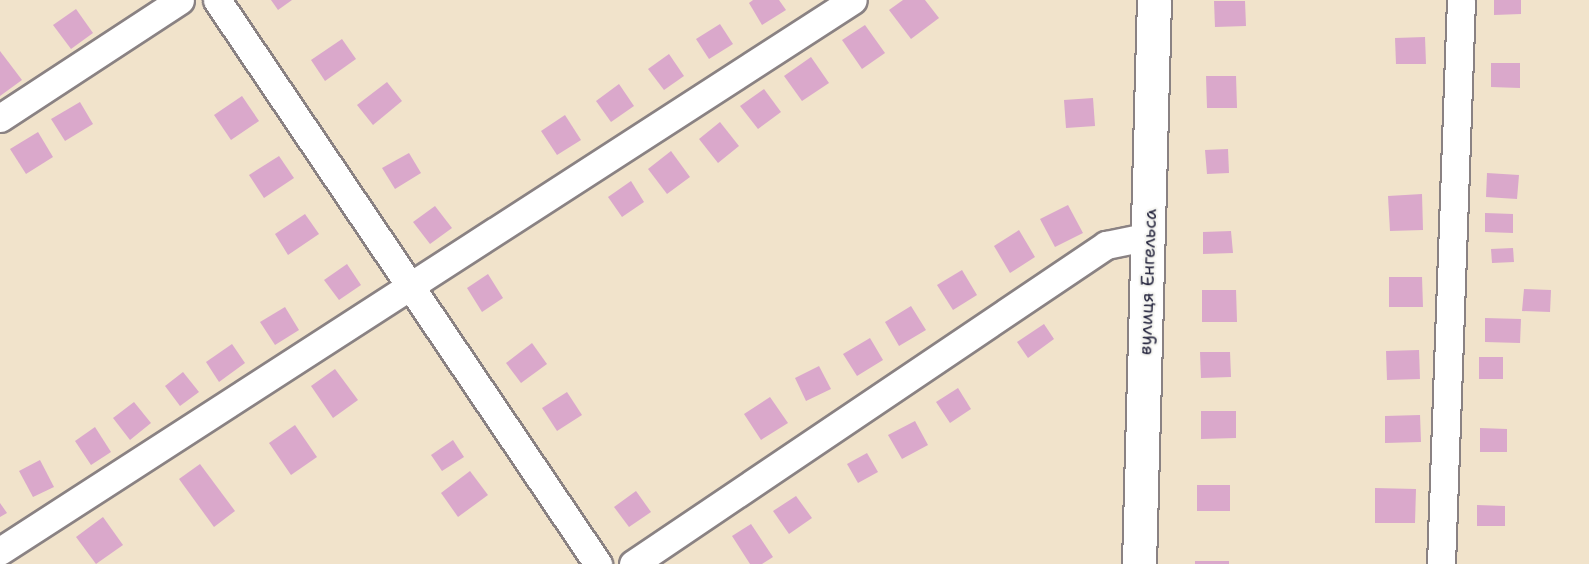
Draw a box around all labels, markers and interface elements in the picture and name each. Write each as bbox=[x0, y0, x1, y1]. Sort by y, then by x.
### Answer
street label: вулиця Енгельса bbox=[1135, 208, 1161, 356]

